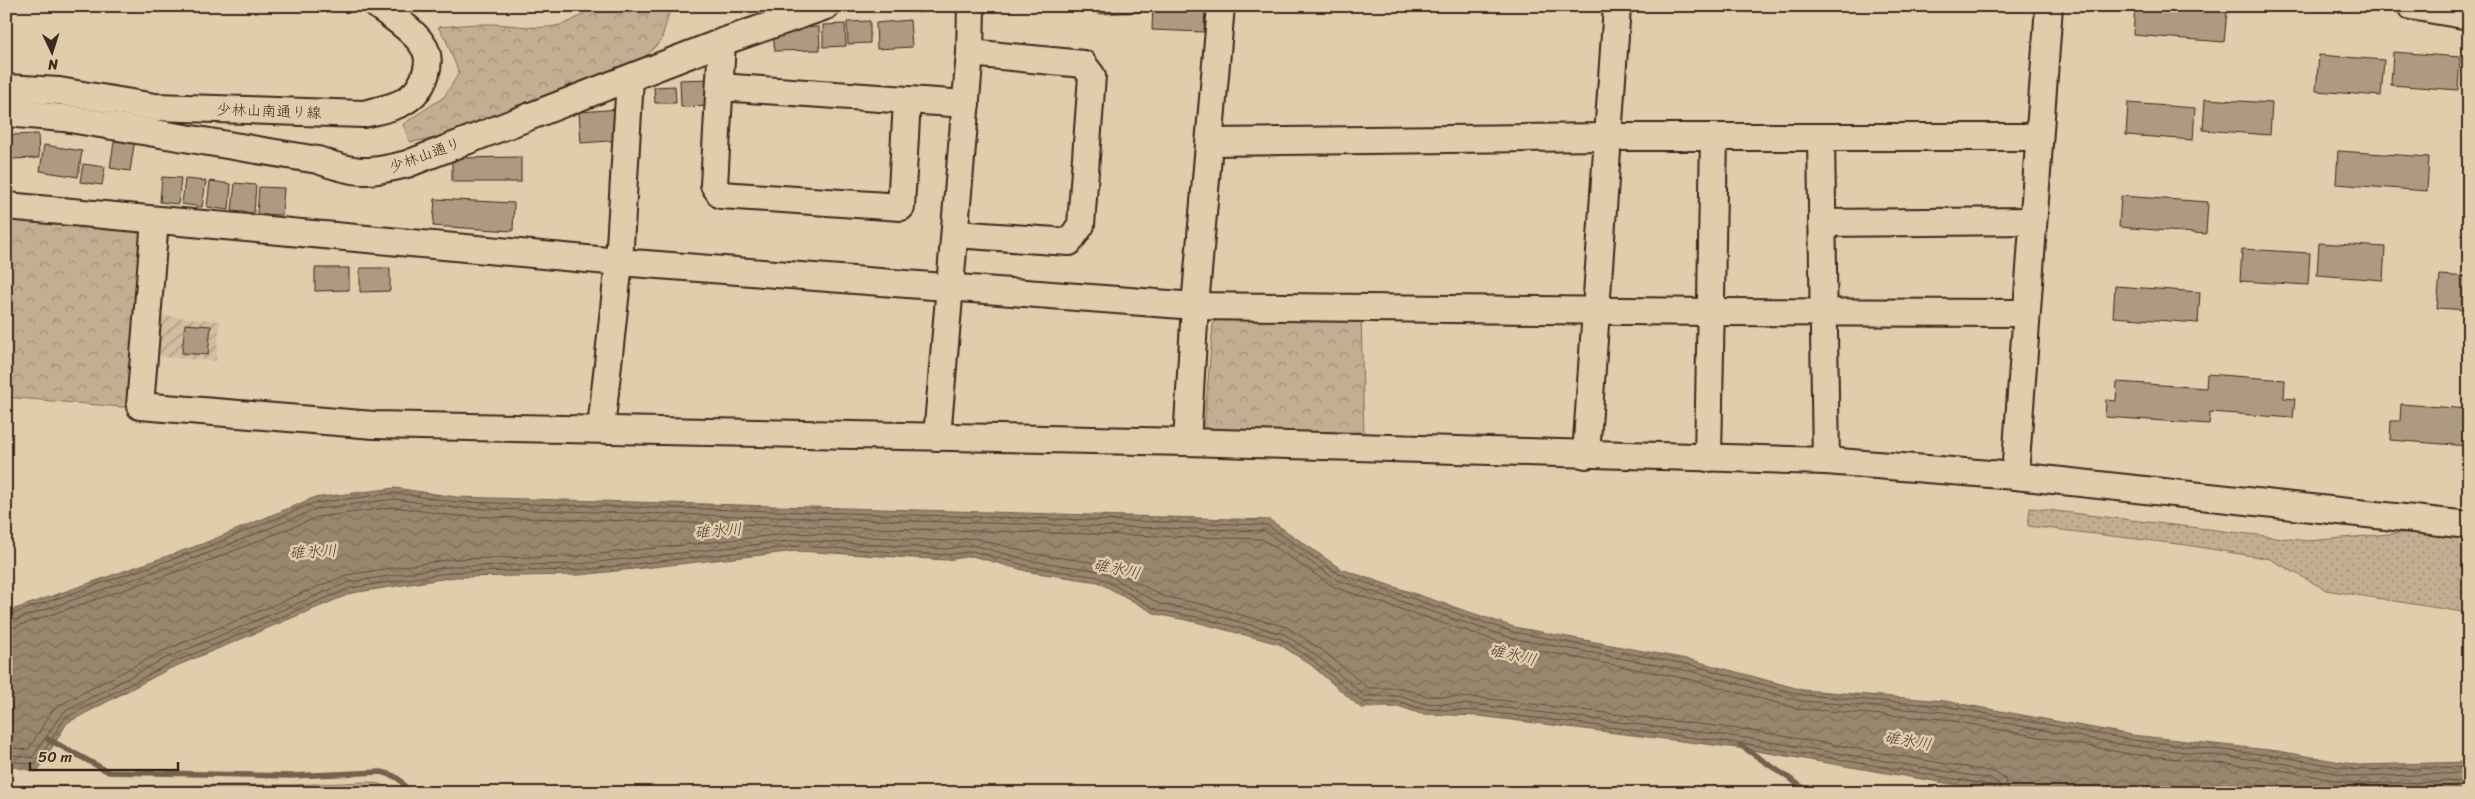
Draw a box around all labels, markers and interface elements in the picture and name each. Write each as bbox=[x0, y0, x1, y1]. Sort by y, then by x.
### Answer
north arrow bbox=[28, 28, 78, 78]
text: N bbox=[47, 52, 60, 77]
street label: 少林山南通り線 bbox=[216, 96, 322, 126]
street label: 少林山通り bbox=[385, 130, 465, 180]
water label: 碓氷川 bbox=[693, 514, 743, 547]
water label: 碓氷川 bbox=[288, 536, 338, 567]
water label: 碓氷川 bbox=[1090, 549, 1143, 588]
water label: 碓氷川 bbox=[1486, 635, 1540, 674]
water label: 碓氷川 bbox=[1882, 722, 1934, 759]
scale bar bbox=[30, 739, 178, 771]
text: 50 m bbox=[38, 744, 73, 770]

